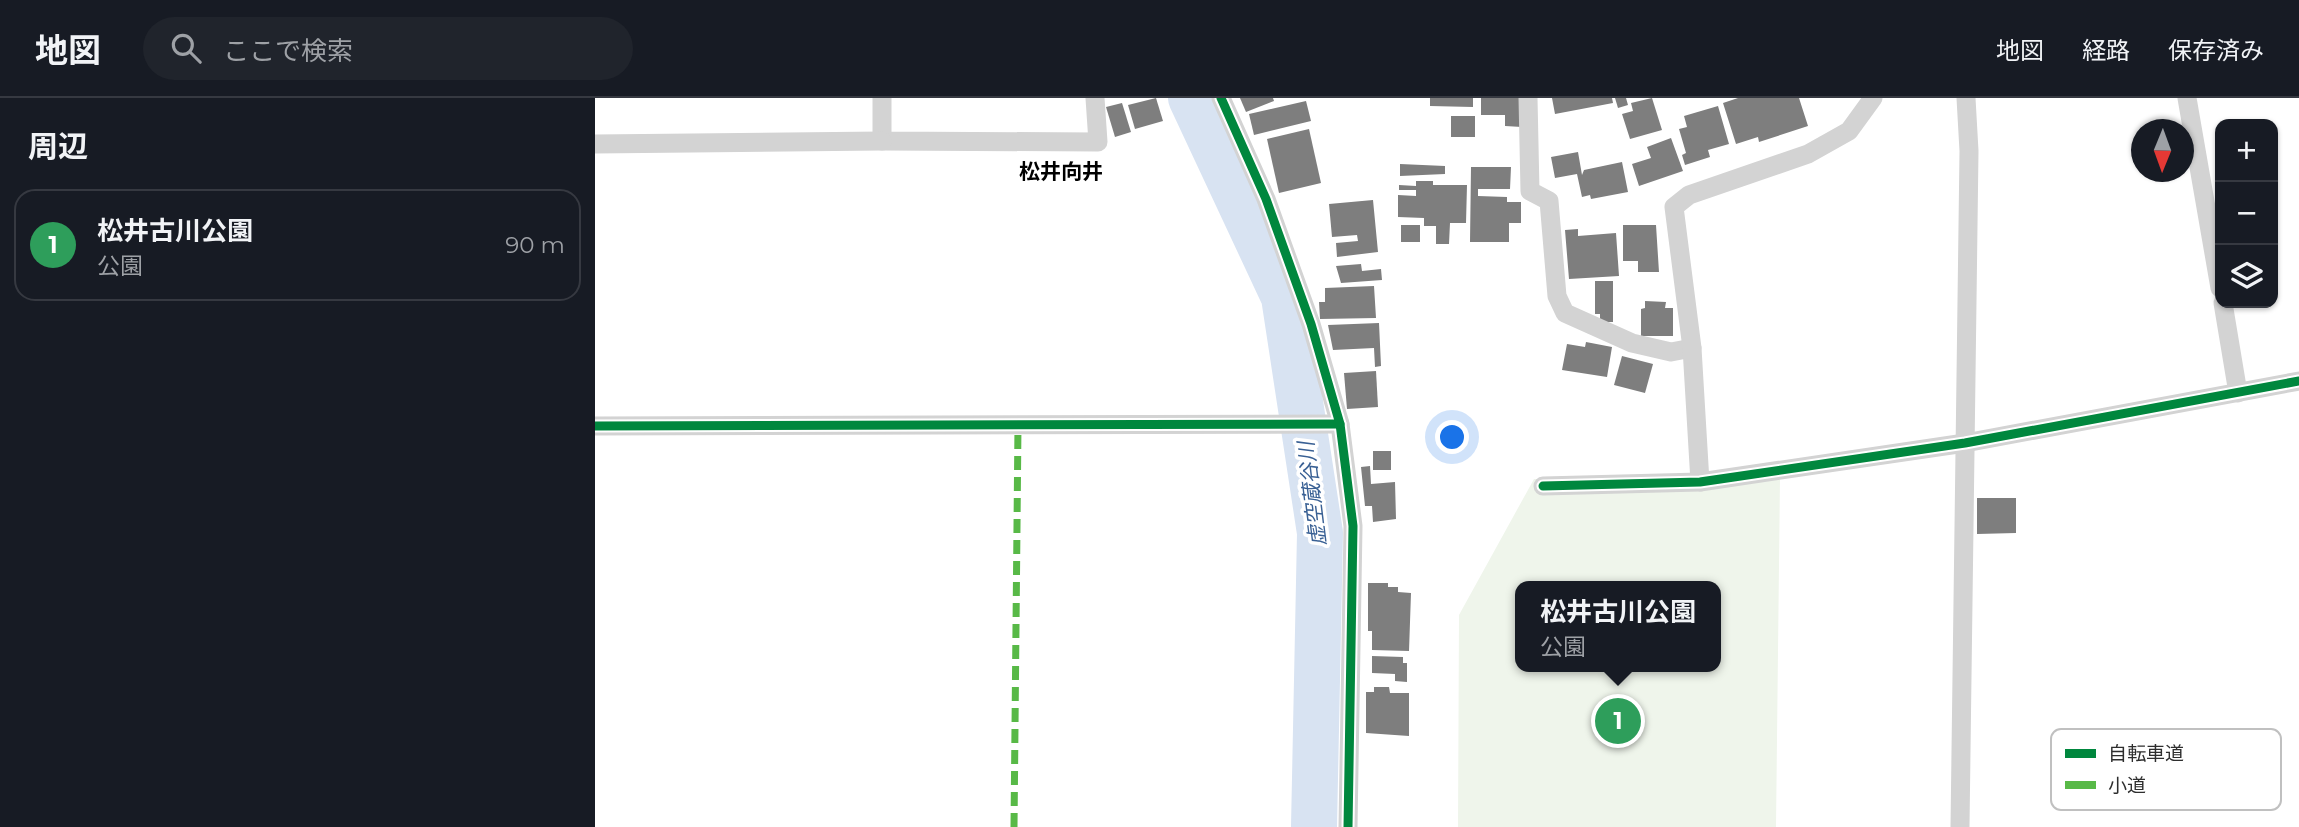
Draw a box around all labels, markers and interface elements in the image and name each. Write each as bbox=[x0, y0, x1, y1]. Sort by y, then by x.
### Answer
search box bbox=[143, 17, 633, 80]
icon: search bbox=[167, 29, 205, 67]
text: 地図 bbox=[35, 30, 101, 70]
text: ここで検索 bbox=[223, 35, 353, 67]
text: 地図 bbox=[1996, 36, 2044, 65]
text: 経路 bbox=[2082, 36, 2130, 65]
text: 保存済み bbox=[2168, 36, 2264, 65]
north arrow bbox=[2131, 119, 2194, 182]
map controls bbox=[2215, 119, 2278, 308]
button: + bbox=[2215, 119, 2278, 182]
text: 周辺 bbox=[28, 128, 88, 165]
district label: 松井向井 bbox=[1019, 159, 1103, 184]
button: − bbox=[2215, 182, 2278, 245]
text: 松井古川公園 bbox=[97, 215, 253, 247]
text: 1 bbox=[48, 231, 58, 259]
text: 90 m bbox=[505, 231, 565, 259]
button: layers bbox=[2215, 245, 2278, 308]
text: 公園 bbox=[97, 252, 143, 280]
your location bbox=[1435, 420, 1469, 454]
water label: 虚空蔵谷川 bbox=[1293, 438, 1331, 548]
popup bbox=[1515, 581, 1721, 672]
text: 松井古川公園 bbox=[1540, 596, 1696, 628]
text: 公園 bbox=[1540, 633, 1586, 661]
pin: 1 bbox=[1595, 695, 1641, 747]
legend bbox=[2051, 729, 2281, 810]
text: 自転車道 bbox=[2108, 742, 2184, 765]
text: 小道 bbox=[2108, 774, 2146, 797]

